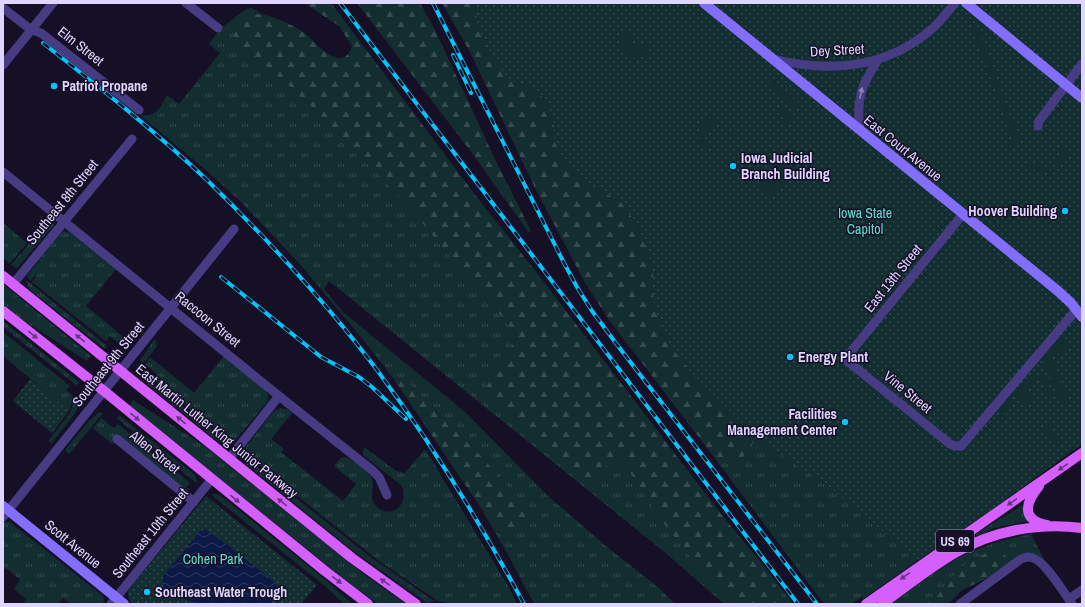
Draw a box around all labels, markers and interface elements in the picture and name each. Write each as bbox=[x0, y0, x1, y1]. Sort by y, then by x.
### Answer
street label: Elm Street bbox=[54, 22, 108, 70]
street label: Dey Street bbox=[809, 40, 865, 60]
place label: Patriot Propane bbox=[62, 77, 147, 95]
marker: Patriot Propane bbox=[49, 81, 59, 91]
one-way arrow bbox=[859, 87, 865, 99]
street label: East Court Avenue bbox=[860, 111, 946, 185]
place label: Iowa Judicial Branch Building bbox=[741, 149, 830, 183]
street label: Southeast 8th Street bbox=[22, 156, 102, 248]
marker: Iowa Judicial Branch Building bbox=[728, 161, 738, 171]
place label: Hoover Building bbox=[968, 202, 1057, 220]
park label: Iowa State Capitol bbox=[838, 204, 892, 238]
marker: Hoover Building bbox=[1060, 206, 1070, 216]
street label: East 13th Street bbox=[860, 240, 926, 316]
street label: Raccoon Street bbox=[172, 287, 244, 351]
street label: Southeast 9th Street bbox=[68, 318, 148, 410]
one-way arrow bbox=[28, 331, 39, 340]
one-way arrow bbox=[74, 334, 85, 343]
place label: Energy Plant bbox=[798, 348, 868, 366]
marker: Energy Plant bbox=[785, 352, 795, 362]
street label: East Martin Luther King Junior Parkway bbox=[132, 360, 302, 502]
street label: Vine Street bbox=[880, 367, 936, 417]
place label: Facilities Management Center bbox=[727, 405, 838, 439]
one-way arrow bbox=[129, 412, 140, 421]
one-way arrow bbox=[175, 416, 186, 424]
marker: Facilities Management Center bbox=[840, 417, 850, 427]
street label: Allen Street bbox=[125, 426, 184, 478]
one-way arrow bbox=[1057, 463, 1069, 470]
street label: Southeast 10th Street bbox=[108, 484, 192, 582]
one-way arrow bbox=[230, 495, 241, 503]
one-way arrow bbox=[277, 497, 288, 506]
one-way arrow bbox=[1006, 498, 1017, 506]
street label: Scott Avenue bbox=[41, 516, 105, 572]
road number: US 69 bbox=[936, 530, 974, 552]
park label: Cohen Park bbox=[183, 550, 244, 568]
one-way arrow bbox=[900, 572, 910, 580]
one-way arrow bbox=[331, 576, 342, 585]
one-way arrow bbox=[379, 578, 390, 586]
place label: Southeast Water Trough bbox=[155, 583, 287, 601]
marker: Southeast Water Trough bbox=[142, 587, 152, 597]

